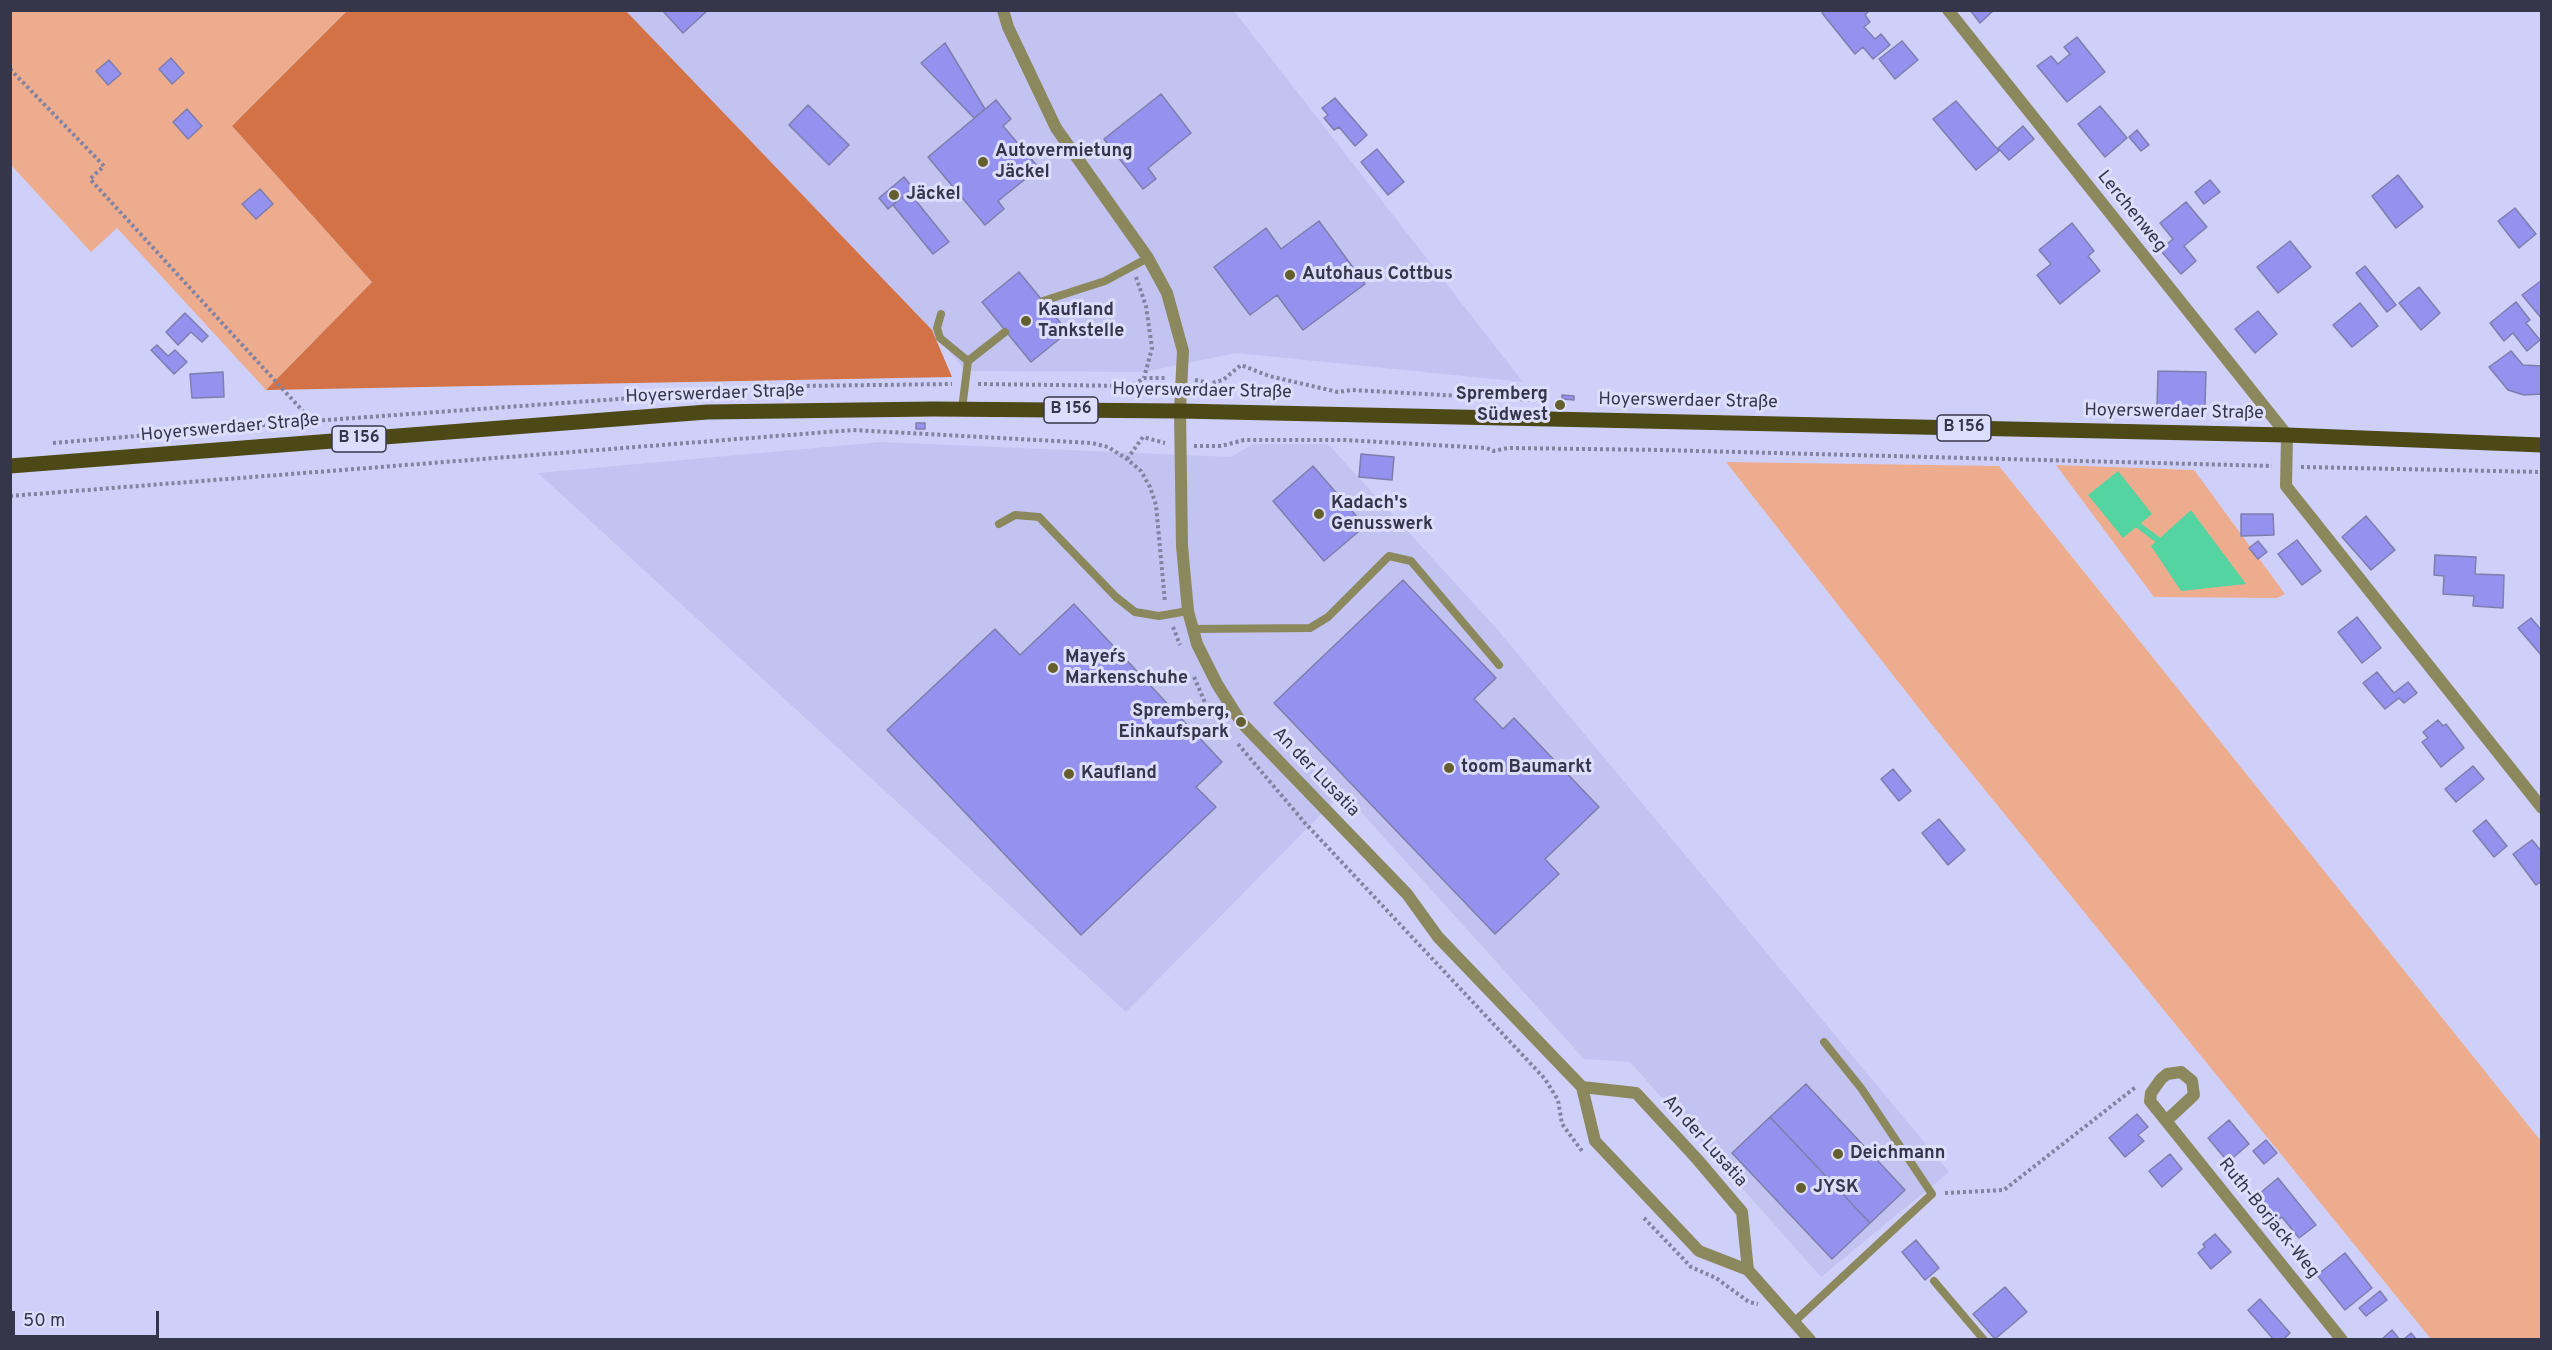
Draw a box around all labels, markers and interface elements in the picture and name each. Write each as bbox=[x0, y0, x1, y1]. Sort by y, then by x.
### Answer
place label: Autovermietung Jäckel bbox=[995, 141, 1133, 184]
marker: Autovermietung Jäckel bbox=[976, 155, 990, 169]
street label: Lerchenweg bbox=[2092, 167, 2170, 257]
place label: Jäckel bbox=[906, 184, 961, 206]
marker: Jäckel bbox=[887, 188, 901, 202]
place label: Autohaus Cottbus bbox=[1302, 264, 1453, 286]
marker: Autohaus Cottbus bbox=[1283, 268, 1297, 282]
place label: Kaufland Tankstelle bbox=[1038, 300, 1124, 342]
marker: Kaufland Tankstelle bbox=[1019, 314, 1033, 328]
street label: Hoyerswerdaer Straße bbox=[1112, 380, 1292, 404]
street label: Hoyerswerdaer Straße bbox=[625, 381, 805, 409]
place label: Spremberg Südwest bbox=[1456, 384, 1548, 426]
street label: Hoyerswerdaer Straße bbox=[1598, 390, 1778, 414]
road number: B 156 bbox=[1044, 397, 1098, 423]
marker: Spremberg Südwest bbox=[1553, 398, 1567, 412]
street label: Hoyerswerdaer Straße bbox=[2084, 401, 2264, 425]
street label: Hoyerswerdaer Straße bbox=[140, 410, 320, 448]
road number: B 156 bbox=[1937, 415, 1991, 441]
road number: B 156 bbox=[332, 426, 386, 452]
place label: Kadach's Genusswerk bbox=[1331, 493, 1433, 536]
marker: Kadach's Genusswerk bbox=[1312, 507, 1326, 521]
place label: Mayer´s Markenschuhe bbox=[1065, 647, 1188, 690]
marker: Mayer´s Markenschuhe bbox=[1046, 661, 1060, 675]
place label: Spremberg, Einkaufspark bbox=[1119, 701, 1229, 744]
marker: Spremberg, Einkaufspark bbox=[1234, 715, 1248, 729]
street label: An der Lusatia bbox=[1267, 724, 1363, 822]
place label: toom Baumarkt bbox=[1461, 757, 1592, 779]
marker: toom Baumarkt bbox=[1442, 761, 1456, 775]
place label: Kaufland bbox=[1081, 763, 1157, 785]
marker: Kaufland bbox=[1062, 767, 1076, 781]
street label: An der Lusatia bbox=[1657, 1092, 1751, 1192]
place label: Deichmann bbox=[1850, 1143, 1945, 1165]
marker: Deichmann bbox=[1831, 1147, 1845, 1161]
street label: Ruth-Borjack-Weg bbox=[2213, 1155, 2323, 1283]
place label: JYSK bbox=[1813, 1177, 1859, 1199]
marker: JYSK bbox=[1794, 1181, 1808, 1195]
scale bar bbox=[15, 1299, 162, 1337]
text: 50 m bbox=[23, 1310, 65, 1333]

